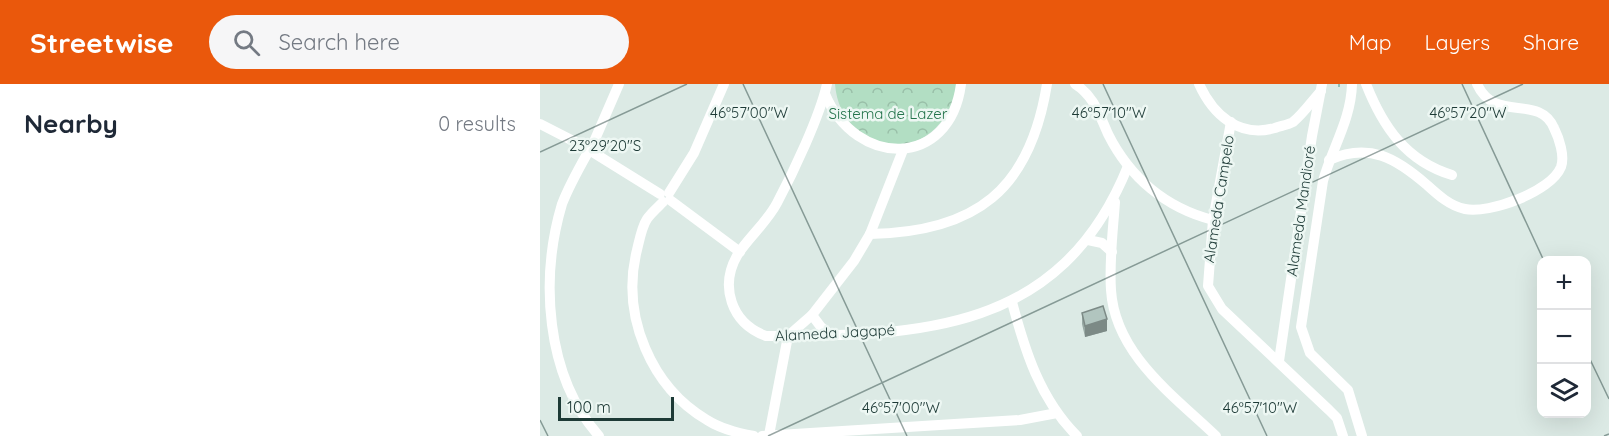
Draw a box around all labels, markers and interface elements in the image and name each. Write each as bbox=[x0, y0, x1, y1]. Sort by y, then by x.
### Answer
search box bbox=[209, 15, 629, 69]
text: Streetwise bbox=[30, 25, 173, 60]
icon: search bbox=[230, 26, 263, 59]
text: Search here bbox=[278, 28, 400, 56]
text: Map bbox=[1349, 29, 1392, 55]
text: Layers bbox=[1425, 29, 1490, 55]
text: Share bbox=[1523, 29, 1579, 55]
text: 46°57'00"W bbox=[710, 103, 788, 122]
text: 46°57'10"W bbox=[1072, 103, 1147, 122]
text: 46°57'20"W bbox=[1429, 103, 1507, 122]
park label: Sistema de Lazer bbox=[828, 104, 948, 123]
text: Nearby bbox=[24, 107, 118, 140]
text: 0 results bbox=[438, 111, 516, 136]
street label: Alameda Campelo bbox=[1199, 134, 1238, 264]
text: 23°29'20"S bbox=[569, 136, 641, 155]
street label: Alameda Mandioré bbox=[1282, 144, 1319, 278]
map controls bbox=[1537, 256, 1591, 418]
button: + bbox=[1537, 256, 1591, 310]
button: − bbox=[1537, 310, 1591, 364]
street label: Alameda Jagapé bbox=[774, 320, 896, 345]
button: layers bbox=[1537, 364, 1591, 418]
scale bar bbox=[558, 394, 674, 422]
text: 100 m bbox=[567, 397, 611, 417]
text: 46°57'00"W bbox=[862, 398, 940, 417]
text: 46°57'10"W bbox=[1223, 398, 1298, 417]

